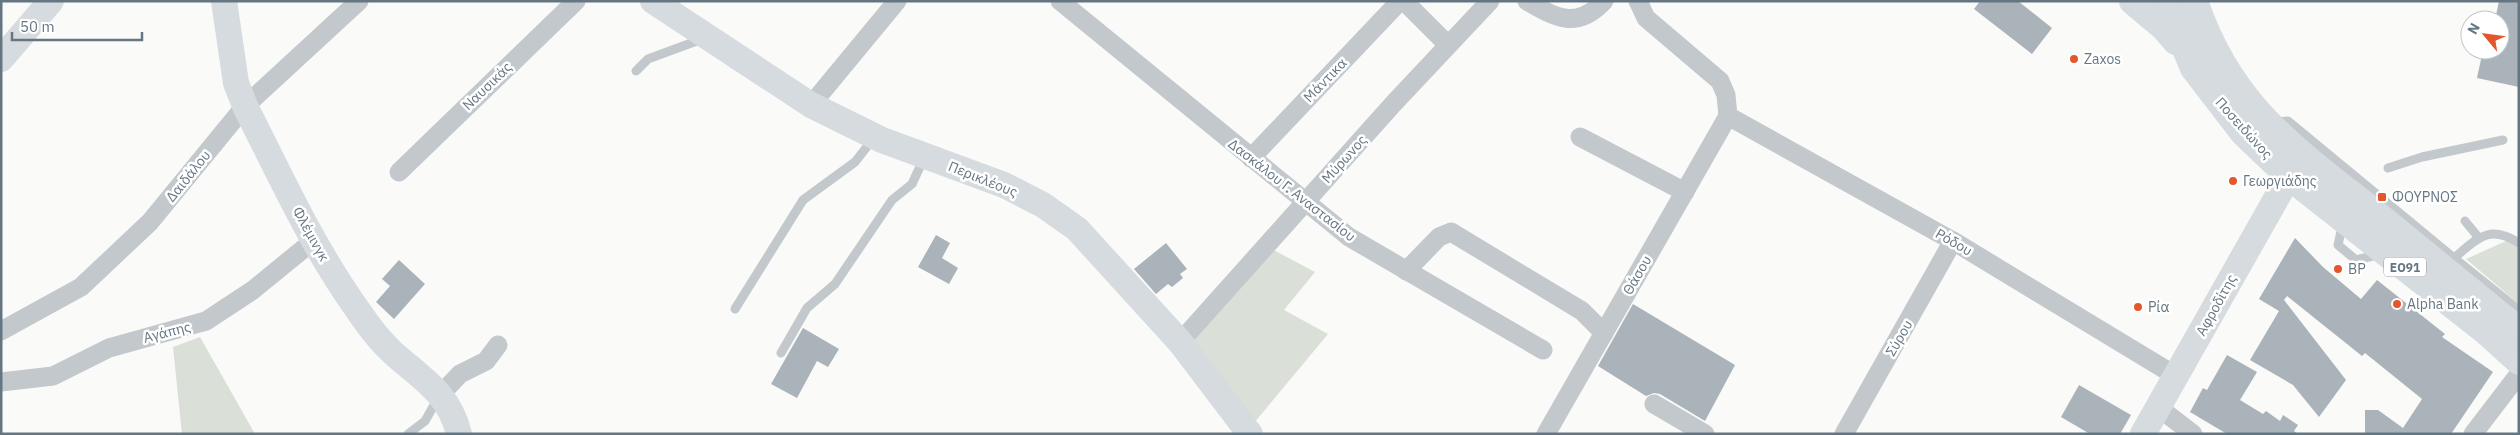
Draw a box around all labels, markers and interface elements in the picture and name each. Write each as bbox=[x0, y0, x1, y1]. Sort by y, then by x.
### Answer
scale bar bbox=[12, 10, 142, 42]
north arrow bbox=[2460, 10, 2510, 60]
text: 50 m bbox=[20, 17, 55, 36]
text: N bbox=[2463, 20, 2484, 37]
place label: Zaxos bbox=[2084, 50, 2121, 68]
marker: Zaxos bbox=[2068, 53, 2080, 65]
street label: Μάντικα bbox=[1299, 54, 1351, 106]
street label: Ναυσικάς bbox=[458, 58, 516, 114]
street label: Ποσειδώνος bbox=[2212, 93, 2277, 163]
street label: Μύρωνος bbox=[1318, 131, 1371, 187]
street label: Δασκάλου Γ. Αναστασίου bbox=[1225, 135, 1359, 245]
street label: Δαιδάλου bbox=[162, 146, 214, 206]
street label: Περικλέους bbox=[946, 157, 1020, 201]
place label: Γεωργιάδης bbox=[2243, 172, 2317, 190]
marker: Γεωργιάδης bbox=[2227, 175, 2239, 187]
place label: ΦΟΥΡΝΟΣ bbox=[2392, 188, 2458, 206]
marker: ΦΟΥΡΝΟΣ bbox=[2376, 191, 2388, 203]
street label: Φλέμινγκ bbox=[289, 204, 334, 265]
street label: Ρόδου bbox=[1932, 224, 1976, 260]
street label: Θάσου bbox=[1619, 252, 1655, 298]
road number: ΕΟ91 bbox=[2384, 258, 2426, 276]
place label: BP bbox=[2348, 260, 2366, 278]
marker: BP bbox=[2332, 263, 2344, 275]
street label: Αφροδίτης bbox=[2192, 271, 2240, 339]
place label: Alpha Bank bbox=[2407, 295, 2479, 313]
place label: Ρία bbox=[2148, 298, 2170, 316]
marker: Alpha Bank bbox=[2391, 298, 2403, 310]
marker: Ρία bbox=[2132, 301, 2144, 313]
street label: Αγάπης bbox=[141, 317, 193, 347]
street label: Σύρου bbox=[1881, 317, 1917, 359]

